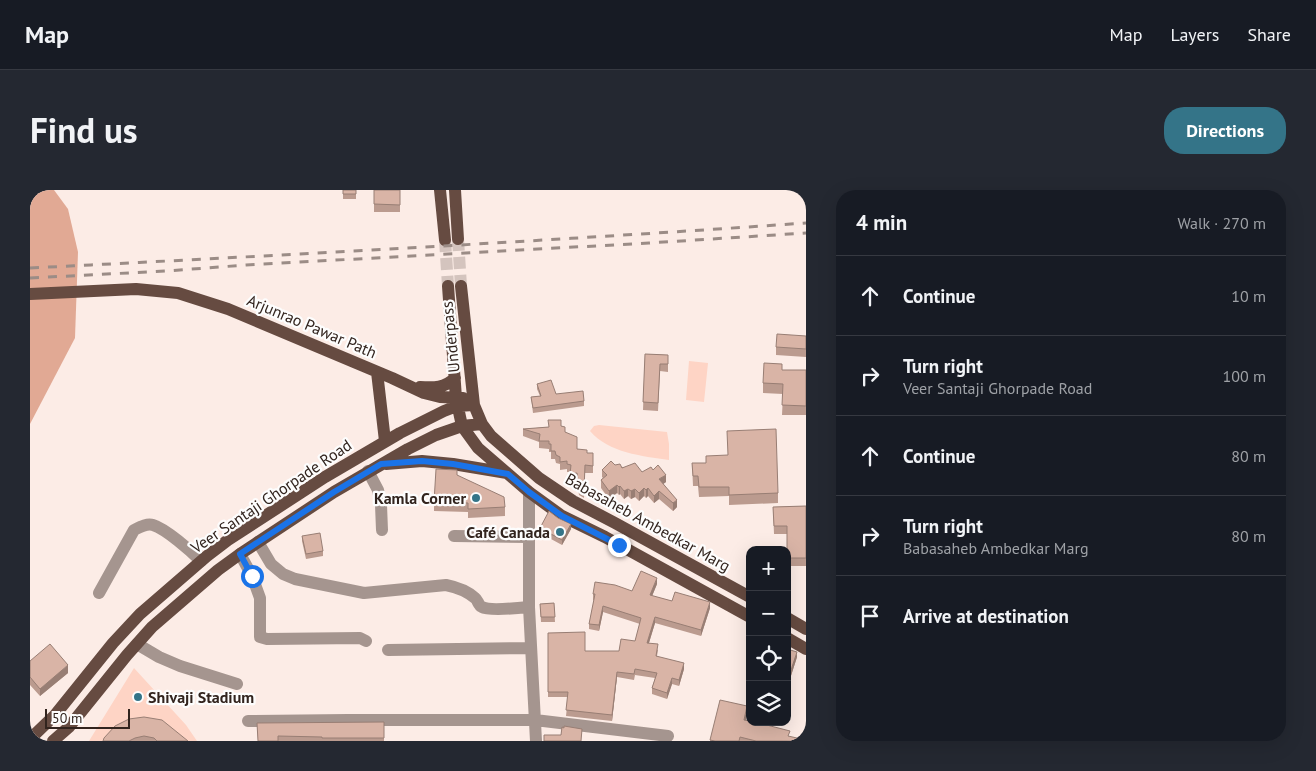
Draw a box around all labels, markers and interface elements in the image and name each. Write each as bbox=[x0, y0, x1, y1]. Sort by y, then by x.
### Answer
text: Map bbox=[25, 19, 69, 50]
text: Map bbox=[1110, 23, 1142, 46]
text: Layers bbox=[1170, 23, 1219, 46]
text: Share bbox=[1247, 23, 1291, 46]
text: Find us bbox=[30, 107, 138, 153]
button: Directions bbox=[1164, 107, 1286, 154]
text: 4 min bbox=[856, 209, 907, 236]
text: Walk · 270 m bbox=[1177, 213, 1266, 233]
icon: ahead bbox=[856, 282, 884, 310]
text: Continue bbox=[903, 284, 975, 308]
text: 10 m bbox=[1231, 286, 1266, 306]
street label: Arjunrao Pawar Path bbox=[244, 290, 380, 362]
street label: Underpass bbox=[436, 300, 464, 374]
text: Turn right bbox=[903, 354, 983, 378]
icon: right bbox=[856, 362, 884, 390]
text: 100 m bbox=[1223, 366, 1266, 386]
text: Veer Santaji Ghorpade Road bbox=[903, 378, 1092, 398]
street label: Veer Santaji Ghorpade Road bbox=[186, 435, 355, 558]
icon: ahead bbox=[856, 442, 884, 470]
text: Continue bbox=[903, 444, 975, 468]
text: 80 m bbox=[1231, 446, 1266, 466]
street label: Babasaheb Ambedkar Marg bbox=[562, 468, 734, 576]
place label: Kamla Corner bbox=[374, 488, 466, 508]
marker: Kamla Corner bbox=[470, 492, 482, 504]
text: Turn right bbox=[903, 514, 983, 538]
place label: Café Canada bbox=[466, 522, 550, 542]
icon: right bbox=[856, 522, 884, 550]
marker: Café Canada bbox=[554, 526, 566, 538]
text: 80 m bbox=[1231, 526, 1266, 546]
route end bbox=[608, 534, 631, 557]
text: Babasaheb Ambedkar Marg bbox=[903, 538, 1088, 558]
map controls bbox=[746, 546, 791, 726]
button: + bbox=[746, 546, 791, 591]
route start bbox=[241, 565, 264, 588]
button: − bbox=[746, 591, 791, 636]
icon: arrive bbox=[856, 602, 884, 630]
text: Arrive at destination bbox=[903, 604, 1069, 628]
button: locate bbox=[746, 636, 791, 681]
button: layers bbox=[746, 681, 791, 726]
place label: Shivaji Stadium bbox=[148, 687, 254, 707]
marker: Shivaji Stadium bbox=[132, 691, 144, 703]
scale bar bbox=[45, 706, 130, 729]
text: 50 m bbox=[52, 709, 82, 727]

